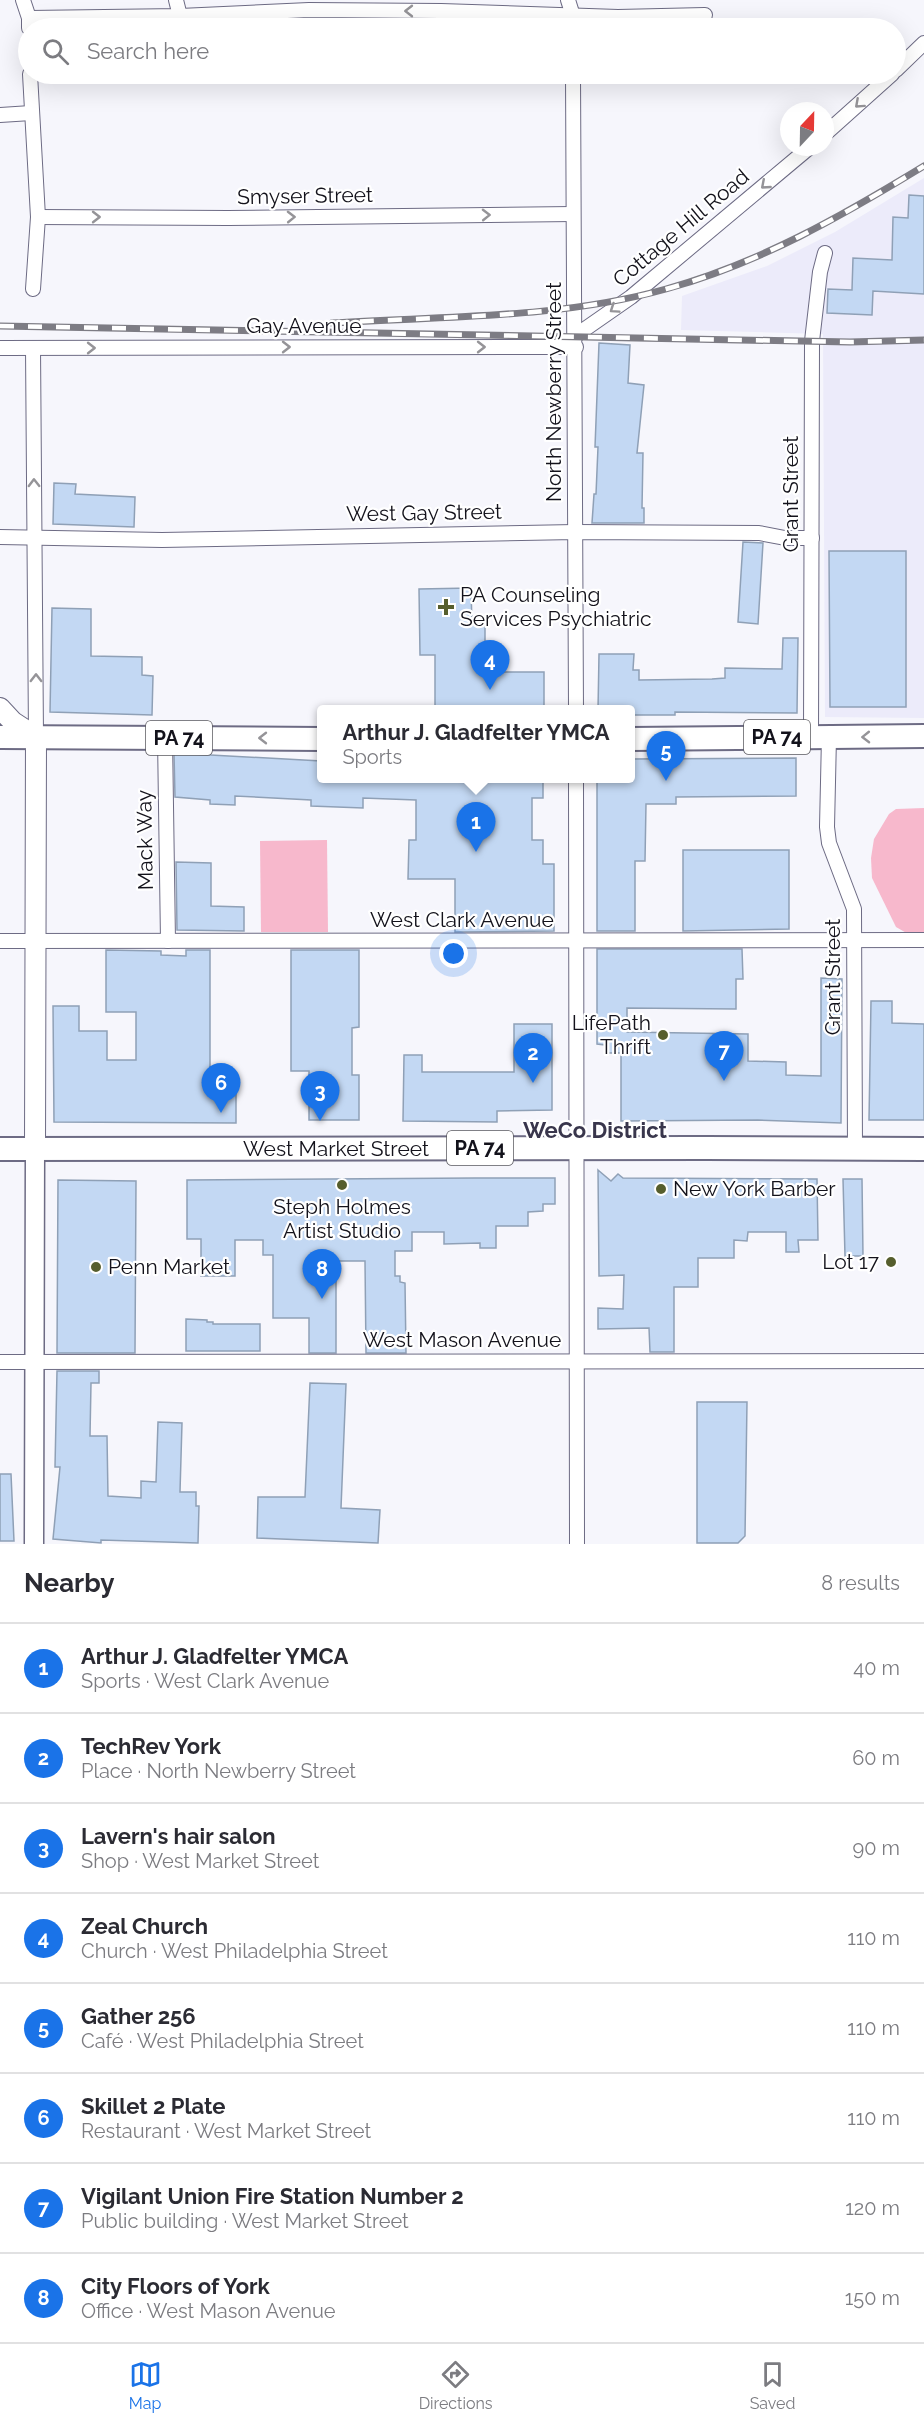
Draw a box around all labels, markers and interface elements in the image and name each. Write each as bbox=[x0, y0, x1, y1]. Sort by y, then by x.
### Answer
one-way arrow bbox=[405, 5, 414, 17]
search box bbox=[18, 18, 906, 84]
icon: search bbox=[39, 35, 72, 68]
text: Search here bbox=[87, 38, 209, 64]
one-way arrow bbox=[855, 97, 866, 108]
north arrow bbox=[780, 102, 834, 156]
street label: Cottage Hill Road bbox=[608, 164, 754, 292]
one-way arrow bbox=[761, 178, 772, 189]
street label: Smyser Street bbox=[237, 182, 373, 209]
one-way arrow bbox=[482, 209, 491, 221]
one-way arrow bbox=[92, 211, 101, 223]
one-way arrow bbox=[287, 211, 296, 224]
street label: North Newberry Street bbox=[541, 282, 566, 502]
one-way arrow bbox=[610, 302, 621, 313]
street label: Gay Avenue bbox=[246, 313, 362, 338]
one-way arrow bbox=[282, 341, 291, 353]
one-way arrow bbox=[477, 341, 486, 353]
one-way arrow bbox=[87, 342, 96, 354]
street label: Grant Street bbox=[778, 436, 803, 552]
one-way arrow bbox=[28, 479, 41, 488]
street label: West Gay Street bbox=[346, 499, 502, 526]
place label: PA Counseling Services Psychiatric bbox=[460, 582, 652, 631]
marker: PA Counseling Services Psychiatric bbox=[437, 598, 455, 616]
pin: 4 bbox=[470, 640, 510, 690]
one-way arrow bbox=[30, 674, 42, 683]
popup bbox=[317, 705, 635, 783]
text: Arthur J. Gladfelter YMCA bbox=[342, 719, 610, 745]
road number: PA 74 bbox=[744, 720, 810, 754]
road number: PA 74 bbox=[146, 721, 212, 755]
one-way arrow bbox=[861, 731, 870, 743]
one-way arrow bbox=[259, 732, 268, 744]
pin: 5 bbox=[646, 732, 686, 781]
text: Sports bbox=[342, 745, 402, 769]
street label: Mack Way bbox=[131, 790, 158, 890]
pin: 1 bbox=[456, 802, 496, 852]
street label: West Clark Avenue bbox=[370, 907, 554, 932]
street label: Grant Street bbox=[820, 919, 845, 1035]
your location bbox=[439, 939, 468, 968]
place label: LifePath Thrift bbox=[572, 1010, 651, 1059]
marker: LifePath Thrift bbox=[656, 1028, 670, 1042]
pin: 7 bbox=[704, 1032, 744, 1081]
pin: 2 bbox=[514, 1034, 552, 1083]
pin: 6 bbox=[202, 1064, 240, 1113]
pin: 3 bbox=[300, 1072, 340, 1121]
district label: WeCo District bbox=[523, 1117, 668, 1143]
road number: PA 74 bbox=[447, 1131, 513, 1165]
street label: West Market Street bbox=[243, 1136, 429, 1161]
place label: New York Barber bbox=[673, 1176, 836, 1201]
marker: Steph Holmes Artist Studio bbox=[335, 1178, 349, 1192]
marker: New York Barber bbox=[654, 1182, 668, 1196]
place label: Steph Holmes Artist Studio bbox=[273, 1194, 411, 1243]
place label: Lot 17 bbox=[822, 1249, 880, 1274]
pin: 8 bbox=[302, 1250, 342, 1299]
place label: Penn Market bbox=[108, 1254, 230, 1279]
marker: Lot 17 bbox=[884, 1255, 898, 1269]
marker: Penn Market bbox=[89, 1260, 103, 1274]
street label: West Mason Avenue bbox=[363, 1327, 561, 1352]
text: Nearby bbox=[24, 1568, 114, 1598]
text: 8 results bbox=[821, 1571, 900, 1595]
text: Arthur J. Gladfelter YMCA bbox=[81, 1643, 348, 1669]
text: 1 bbox=[39, 1656, 48, 1680]
text: 40 m bbox=[853, 1656, 900, 1680]
text: Sports · West Clark Avenue bbox=[81, 1669, 329, 1693]
text: TechRev York bbox=[81, 1733, 221, 1759]
text: 2 bbox=[38, 1746, 49, 1770]
text: 60 m bbox=[852, 1746, 900, 1770]
text: Place · North Newberry Street bbox=[81, 1759, 356, 1783]
text: Lavern's hair salon bbox=[81, 1823, 276, 1849]
text: 3 bbox=[38, 1836, 49, 1860]
text: 90 m bbox=[853, 1836, 900, 1860]
text: Shop · West Market Street bbox=[81, 1849, 319, 1873]
text: Zeal Church bbox=[81, 1913, 208, 1939]
text: 4 bbox=[38, 1926, 49, 1950]
text: 110 m bbox=[847, 1926, 900, 1950]
text: Church · West Philadelphia Street bbox=[81, 1939, 388, 1963]
text: Gather 256 bbox=[81, 2003, 196, 2029]
text: 5 bbox=[38, 2016, 49, 2040]
text: 110 m bbox=[847, 2016, 900, 2040]
text: Café · West Philadelphia Street bbox=[81, 2029, 364, 2053]
text: Skillet 2 Plate bbox=[81, 2093, 225, 2119]
text: 6 bbox=[37, 2106, 50, 2130]
text: 110 m bbox=[847, 2106, 900, 2130]
text: Restaurant · West Market Street bbox=[81, 2119, 371, 2143]
text: Vigilant Union Fire Station Number 2 bbox=[81, 2183, 464, 2209]
text: 7 bbox=[38, 2196, 49, 2220]
text: 120 m bbox=[845, 2196, 900, 2220]
text: Public building · West Market Street bbox=[81, 2209, 409, 2233]
text: City Floors of York bbox=[81, 2273, 270, 2299]
text: 8 bbox=[37, 2286, 50, 2310]
text: 150 m bbox=[845, 2286, 900, 2310]
text: Office · West Mason Avenue bbox=[81, 2299, 336, 2323]
tab: Map bbox=[129, 2358, 162, 2413]
tab: Directions bbox=[419, 2358, 493, 2413]
tab: Saved bbox=[750, 2358, 795, 2413]

